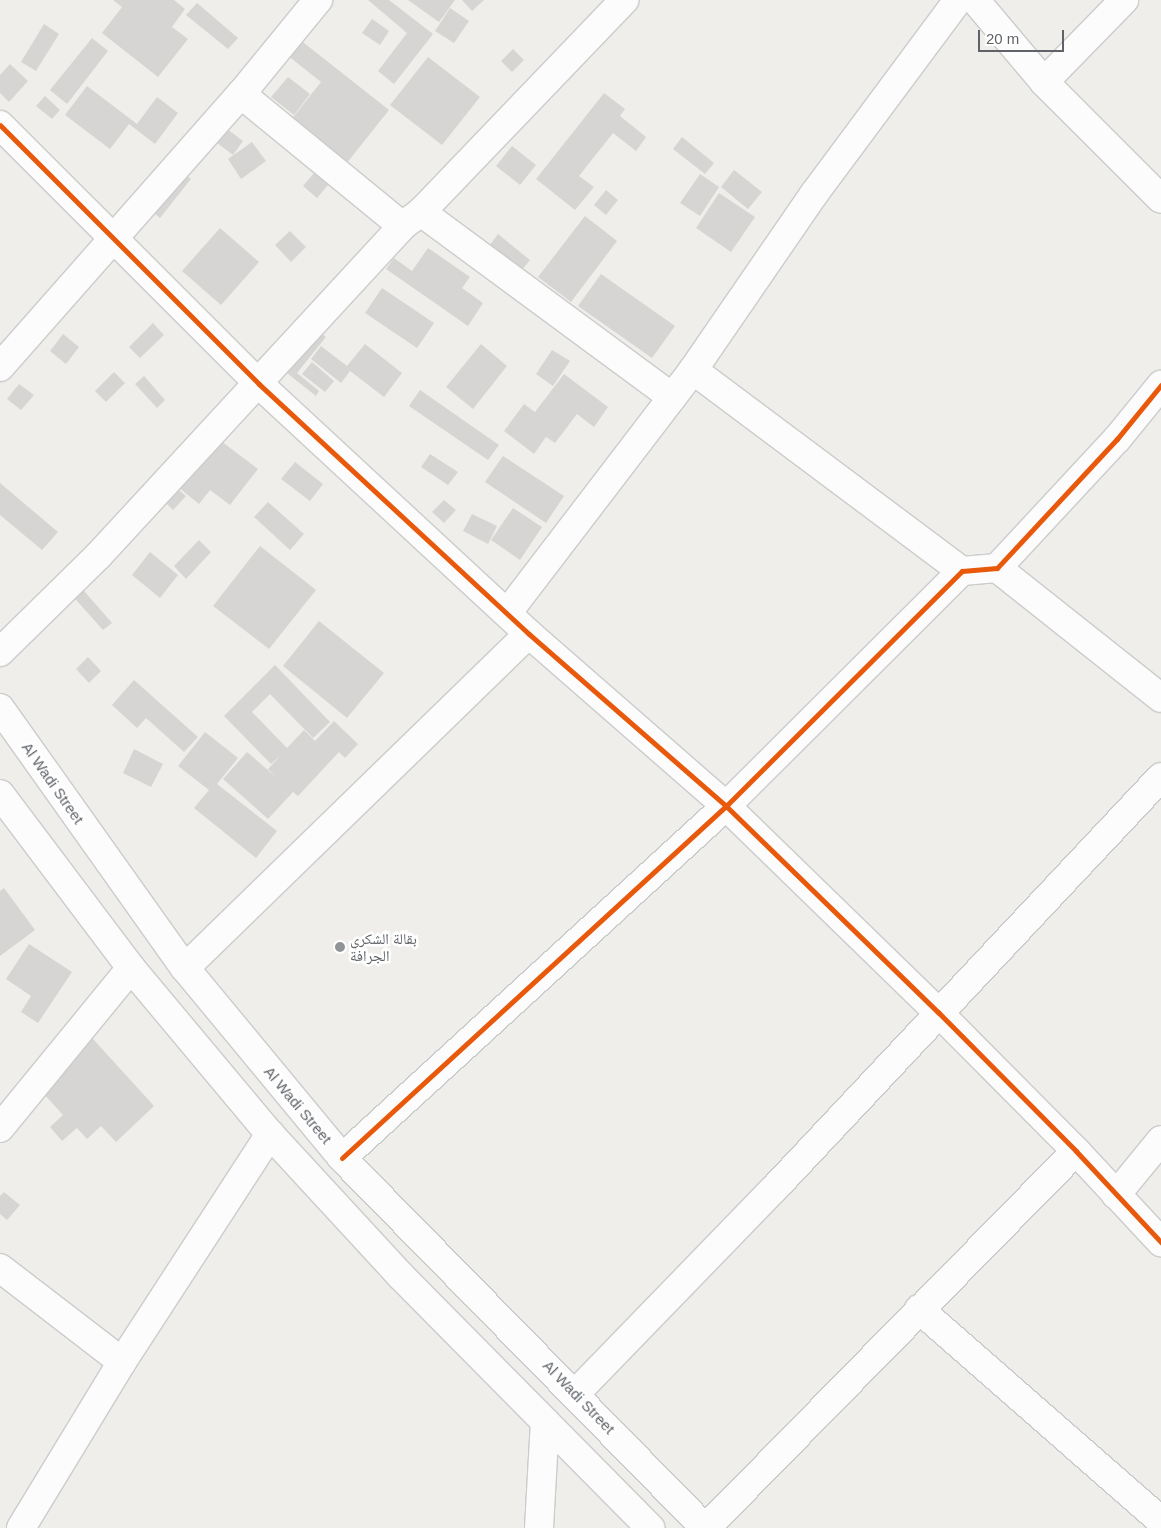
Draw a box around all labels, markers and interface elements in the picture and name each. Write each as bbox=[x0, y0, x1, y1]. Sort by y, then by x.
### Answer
scale bar bbox=[981, 20, 1067, 52]
text: 20 m bbox=[986, 30, 1019, 47]
street label: Al Wadi Street bbox=[18, 739, 88, 827]
place label: بقالة الشكري الجرافة bbox=[350, 929, 417, 964]
marker: بقالة الشكري الجرافة bbox=[334, 941, 346, 953]
street label: Al Wadi Street bbox=[260, 1063, 336, 1147]
street label: Al Wadi Street bbox=[539, 1356, 619, 1438]

